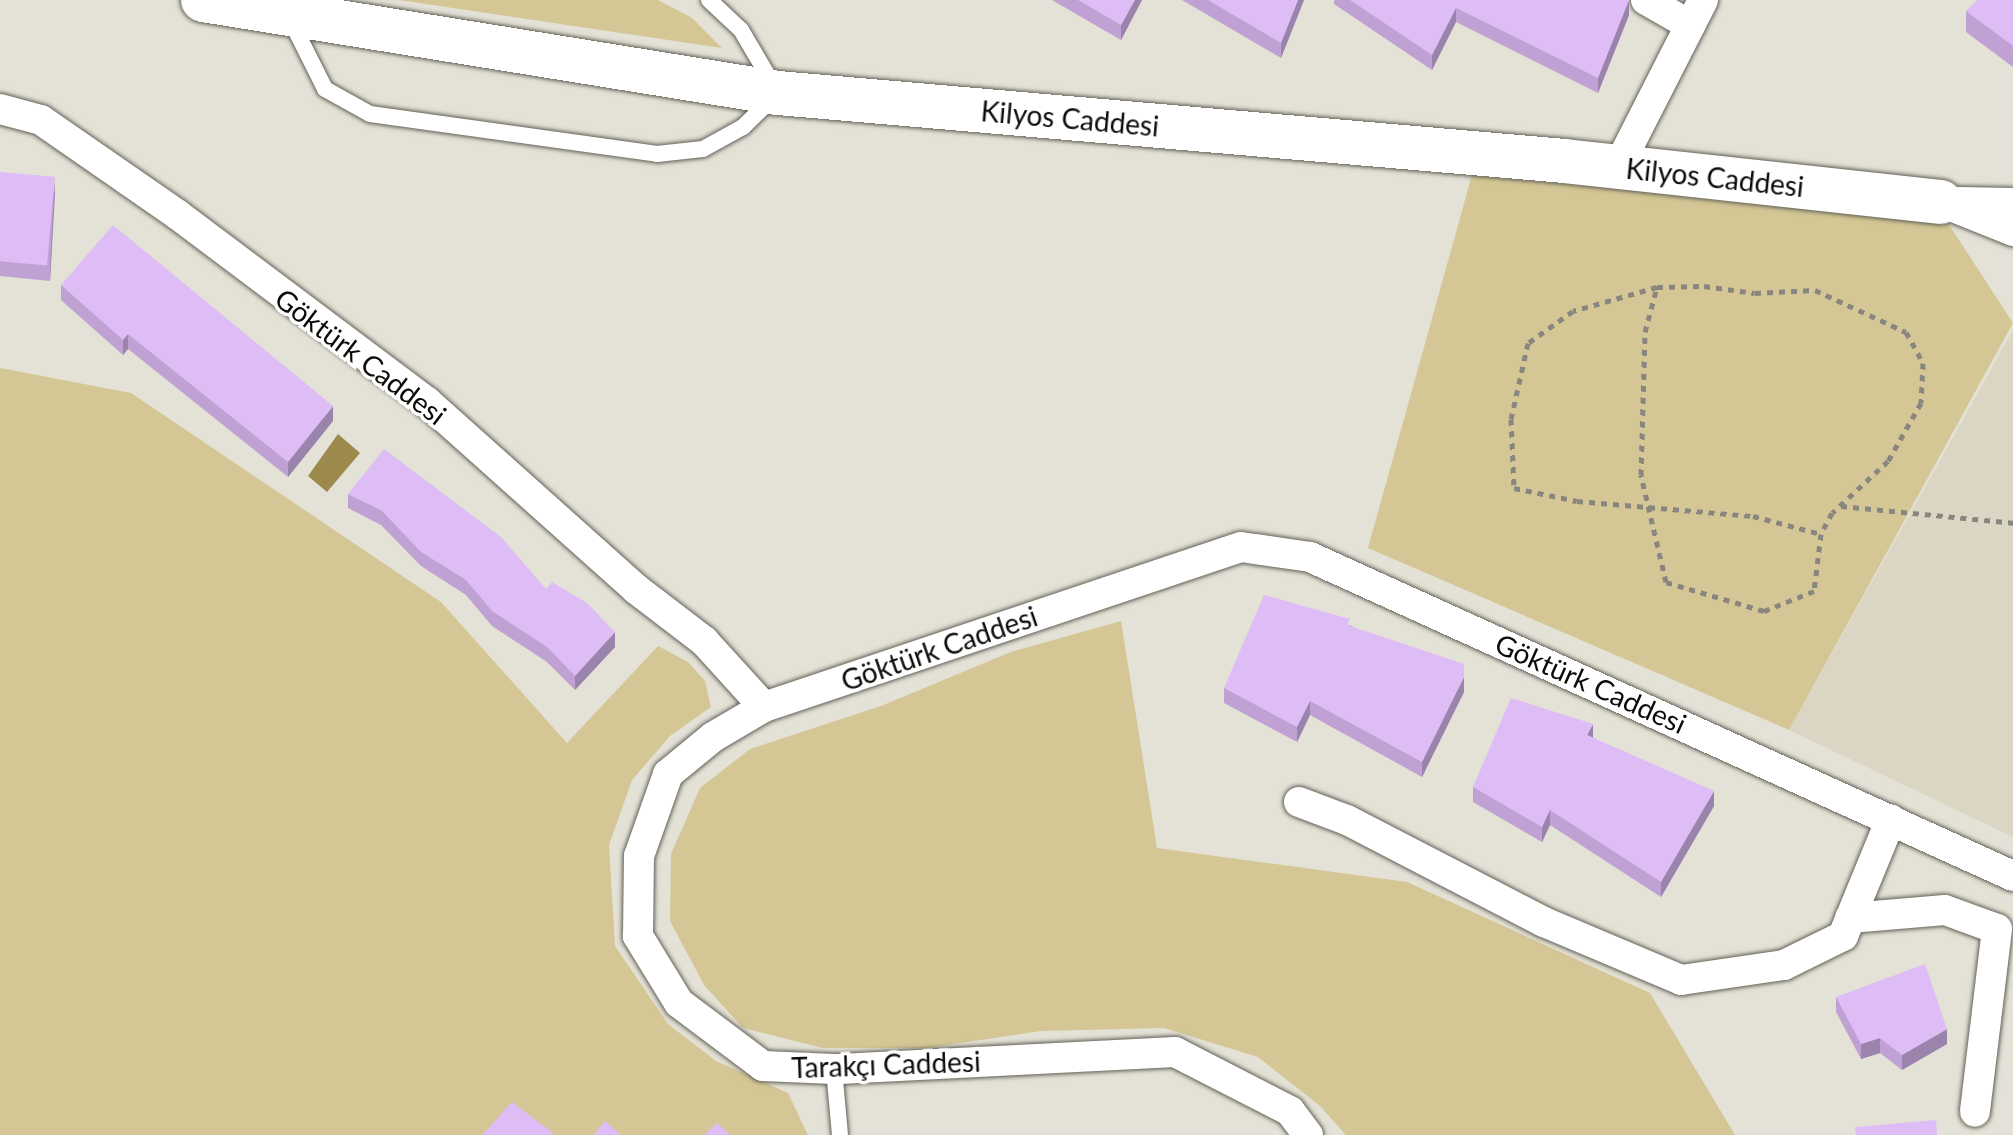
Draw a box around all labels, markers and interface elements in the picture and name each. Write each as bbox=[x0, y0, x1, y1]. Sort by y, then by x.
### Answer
street label: Kilyos Caddesi bbox=[980, 93, 1160, 143]
street label: Kilyos Caddesi bbox=[1624, 151, 1806, 203]
street label: Göktürk Caddesi bbox=[269, 281, 453, 431]
street label: Göktürk Caddesi bbox=[837, 599, 1041, 697]
street label: Göktürk Caddesi bbox=[1490, 626, 1692, 740]
street label: Tarakçı Caddesi bbox=[791, 1044, 981, 1084]

